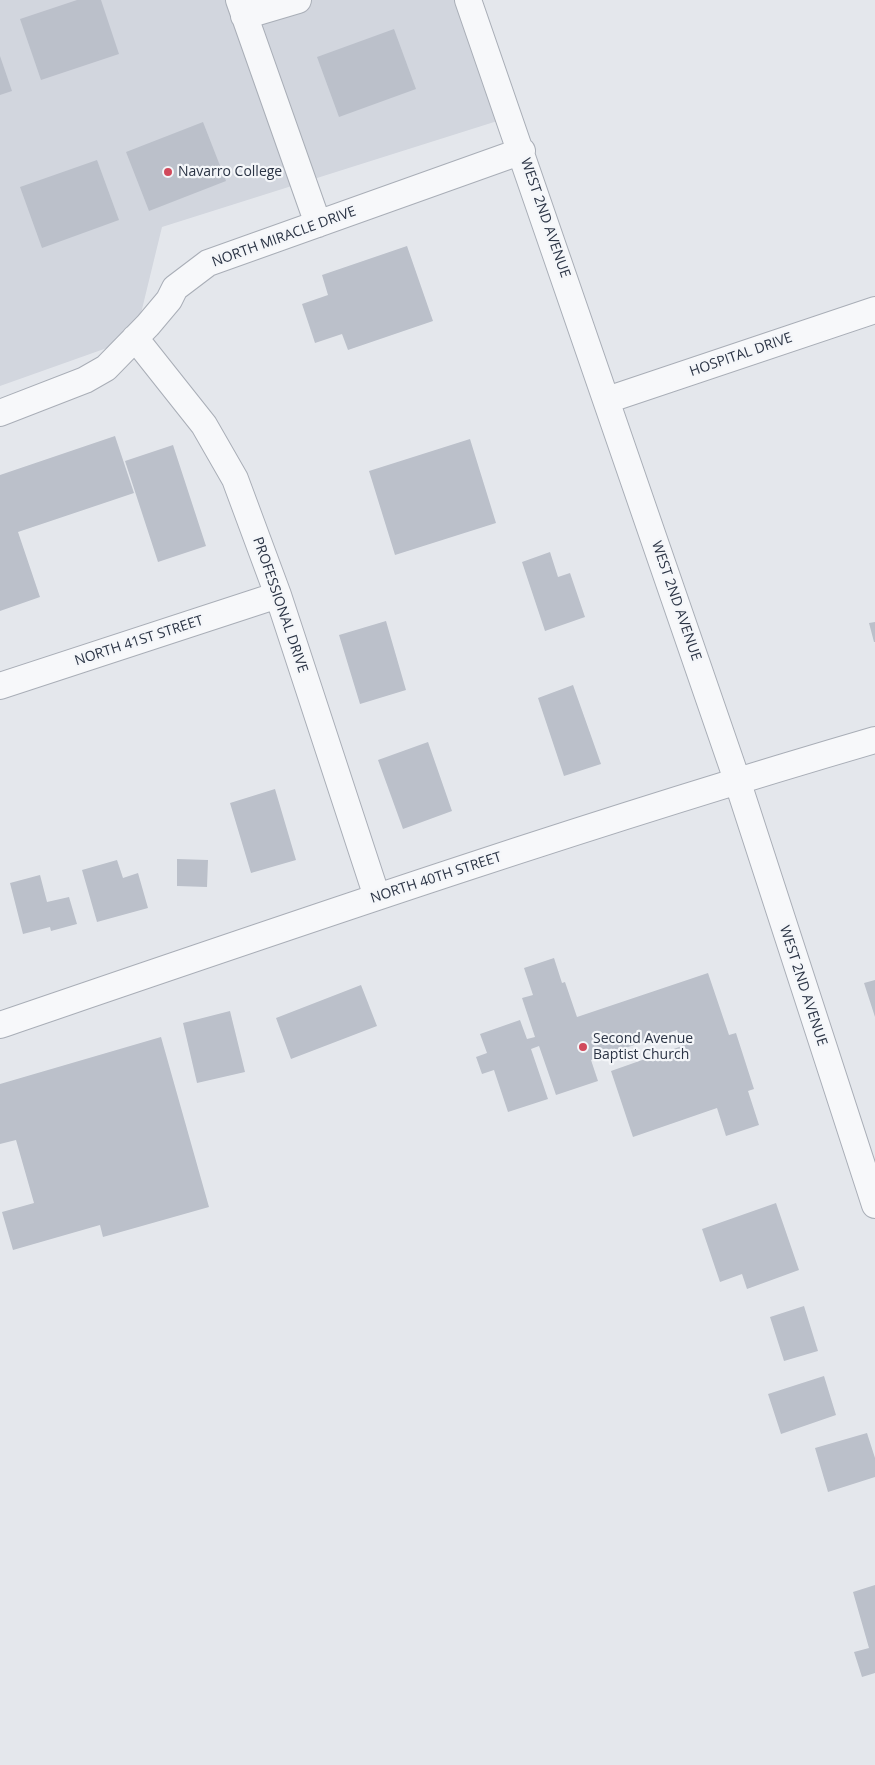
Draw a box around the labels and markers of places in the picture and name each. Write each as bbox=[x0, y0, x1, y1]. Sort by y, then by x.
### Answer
place label: Navarro College bbox=[178, 164, 282, 180]
marker: Navarro College bbox=[162, 166, 174, 178]
place label: Second Avenue Baptist Church bbox=[593, 1031, 693, 1064]
marker: Second Avenue Baptist Church bbox=[577, 1041, 589, 1053]

